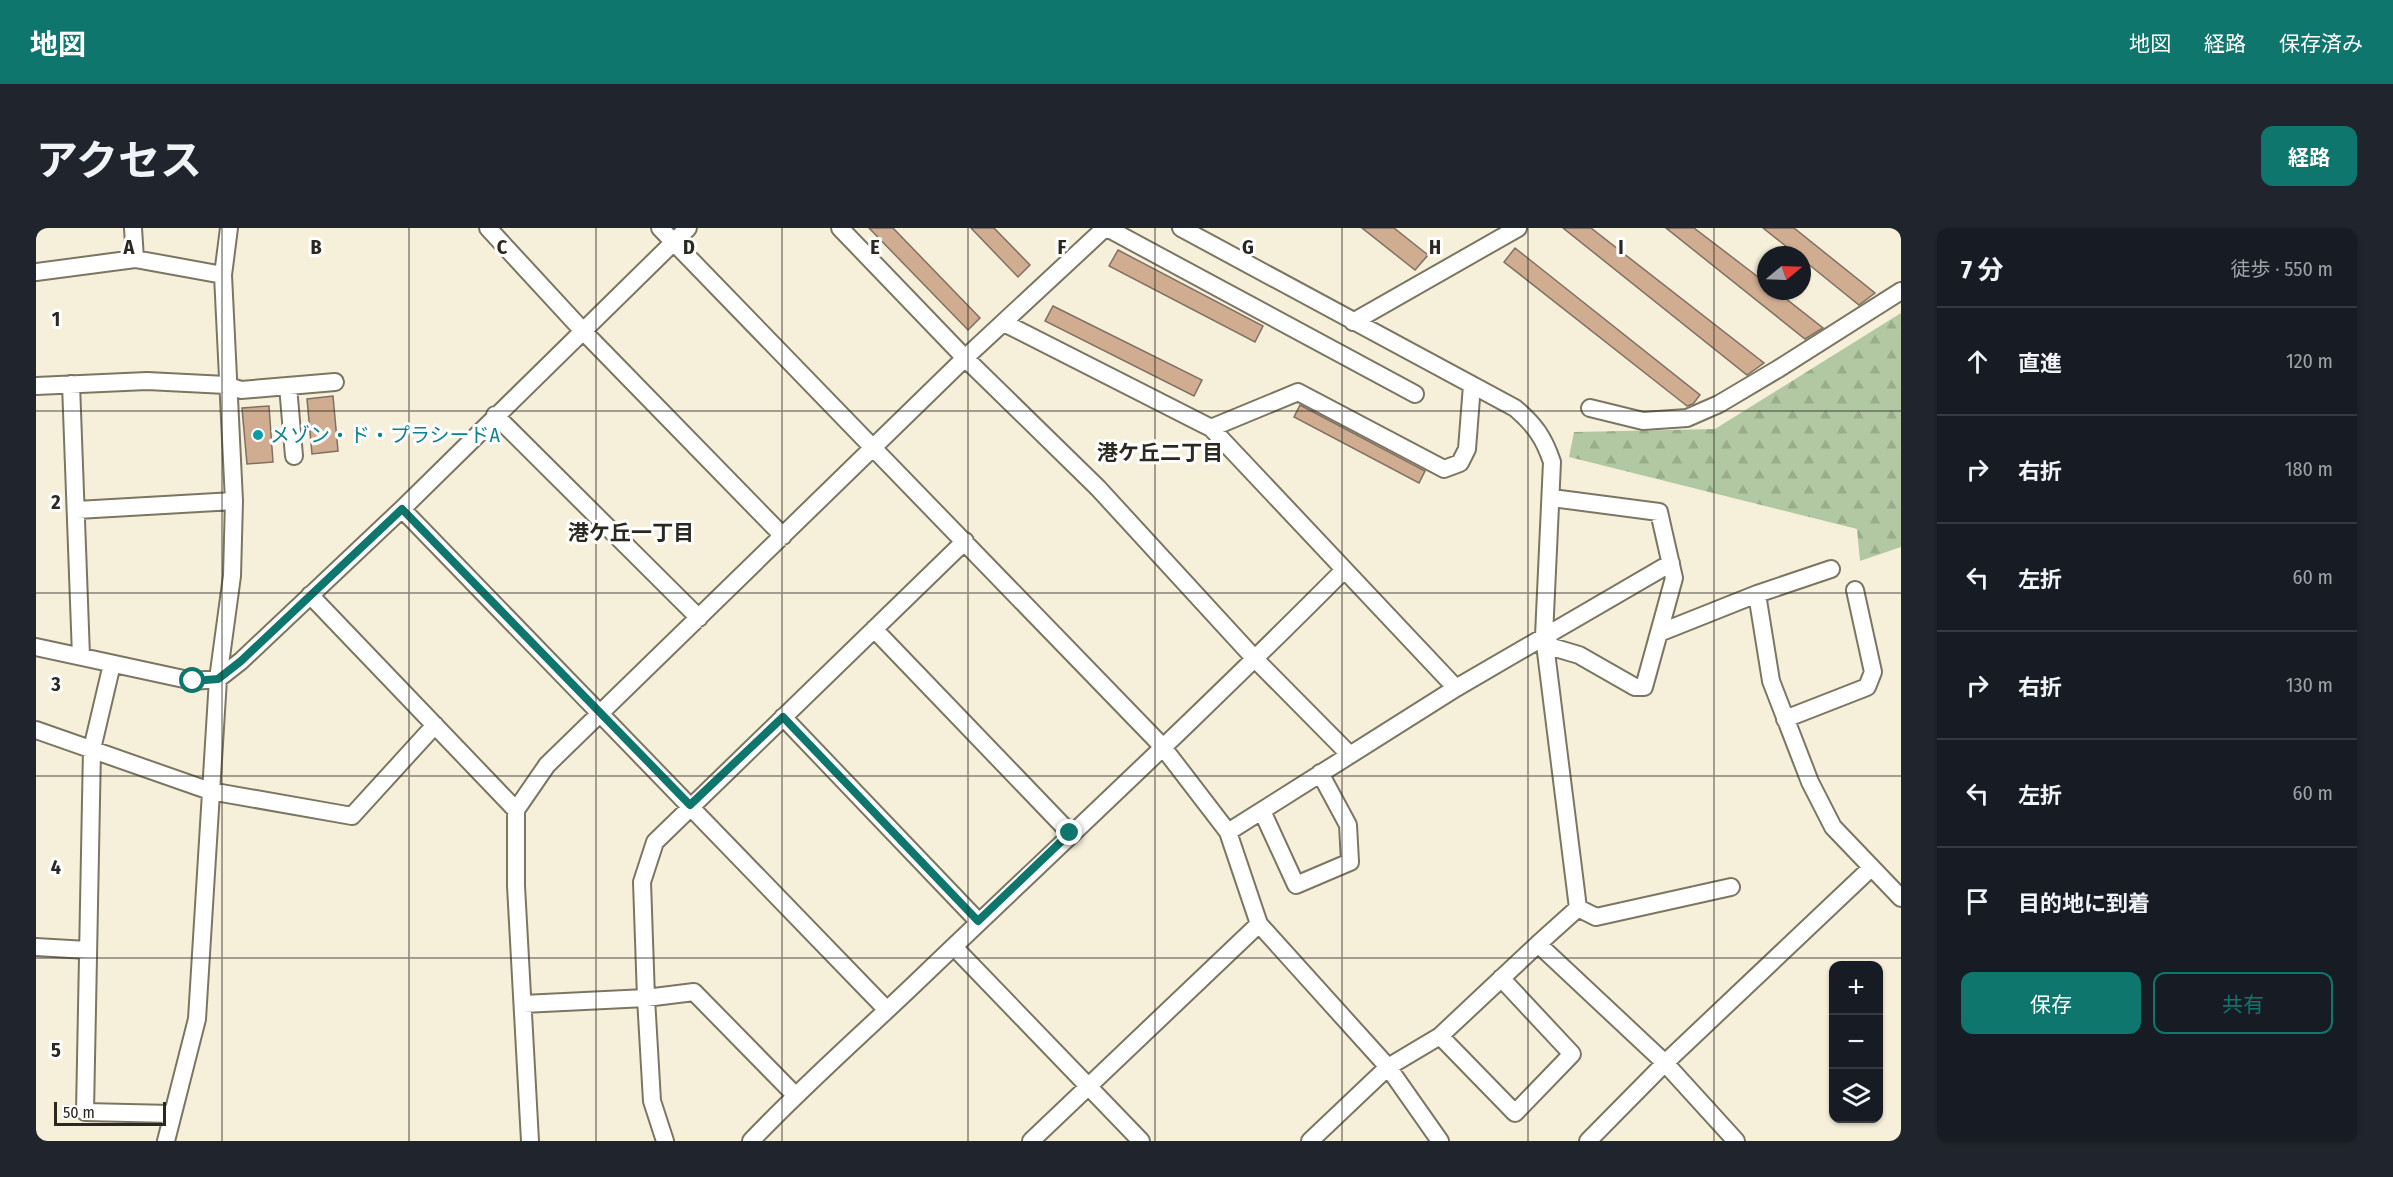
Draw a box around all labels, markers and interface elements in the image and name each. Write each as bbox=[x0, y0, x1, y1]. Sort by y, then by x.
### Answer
text: 地図 bbox=[30, 28, 86, 61]
text: 地図 bbox=[2129, 31, 2171, 57]
text: 経路 bbox=[2204, 31, 2246, 57]
text: 保存済み bbox=[2279, 31, 2363, 57]
button: 経路 bbox=[2261, 126, 2357, 186]
text: アクセス bbox=[36, 136, 202, 186]
text: A bbox=[123, 235, 136, 259]
text: B bbox=[310, 235, 322, 259]
text: C bbox=[497, 235, 508, 259]
text: D bbox=[683, 235, 695, 259]
text: E bbox=[870, 235, 880, 259]
text: F bbox=[1058, 235, 1067, 259]
text: G bbox=[1242, 235, 1254, 259]
text: H bbox=[1429, 235, 1441, 259]
text: I bbox=[1618, 235, 1624, 259]
north arrow bbox=[1757, 246, 1811, 300]
text: 7 分 bbox=[1961, 255, 2003, 286]
text: 徒歩 · 550 m bbox=[2231, 257, 2333, 281]
text: 1 bbox=[52, 307, 60, 331]
icon: ahead bbox=[1961, 345, 1994, 378]
text: 120 m bbox=[2286, 349, 2333, 373]
text: 直進 bbox=[2018, 350, 2062, 377]
place label: メゾン・ド・プラシードA bbox=[270, 423, 501, 447]
marker: メゾン・ド・プラシードA bbox=[251, 428, 265, 442]
district label: 港ケ丘二丁目 bbox=[1097, 440, 1223, 466]
icon: right bbox=[1961, 453, 1994, 486]
text: 180 m bbox=[2285, 457, 2333, 481]
text: 右折 bbox=[2018, 458, 2062, 485]
text: 2 bbox=[50, 490, 61, 514]
district label: 港ケ丘一丁目 bbox=[568, 520, 694, 546]
icon: left bbox=[1961, 561, 1994, 594]
text: 60 m bbox=[2293, 565, 2333, 589]
text: 左折 bbox=[2018, 566, 2062, 593]
route start bbox=[179, 667, 205, 693]
icon: right bbox=[1961, 669, 1994, 702]
text: 3 bbox=[50, 672, 61, 696]
text: 130 m bbox=[2286, 673, 2333, 697]
text: 右折 bbox=[2018, 674, 2062, 701]
icon: left bbox=[1961, 777, 1994, 810]
text: 60 m bbox=[2293, 781, 2333, 805]
text: 左折 bbox=[2018, 782, 2062, 809]
route end bbox=[1056, 819, 1082, 845]
text: 4 bbox=[51, 855, 61, 879]
icon: arrive bbox=[1961, 885, 1994, 918]
text: 目的地に到着 bbox=[2018, 890, 2150, 917]
map controls bbox=[1829, 961, 1883, 1123]
button: + bbox=[1829, 961, 1883, 1015]
button: 保存 bbox=[1961, 972, 2141, 1034]
button: 共有 bbox=[2153, 972, 2333, 1034]
button: − bbox=[1829, 1015, 1883, 1069]
text: 5 bbox=[51, 1038, 61, 1062]
button: layers bbox=[1829, 1069, 1883, 1123]
scale bar bbox=[54, 1099, 166, 1126]
text: 50 m bbox=[63, 1103, 95, 1122]

